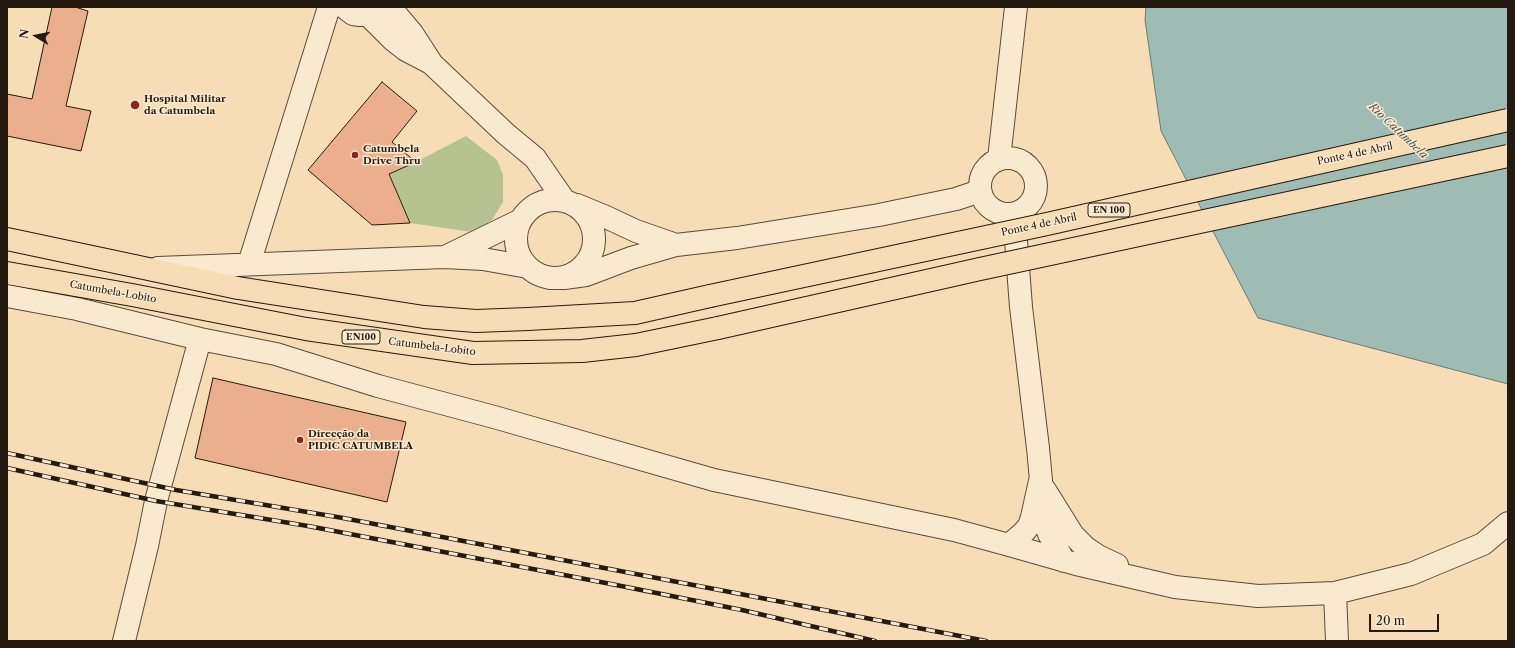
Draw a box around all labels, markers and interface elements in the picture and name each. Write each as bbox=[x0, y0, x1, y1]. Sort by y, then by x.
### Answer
north arrow bbox=[16, 16, 56, 56]
text: N bbox=[16, 28, 32, 40]
place label: Hospital Militar da Catumbela bbox=[144, 93, 226, 116]
marker: Hospital Militar da Catumbela bbox=[129, 99, 141, 111]
water label: Rio Catumbela bbox=[1366, 100, 1430, 162]
street label: Ponte 4 de Abril bbox=[1316, 140, 1394, 168]
place label: Catumbela Drive Thru bbox=[363, 143, 421, 166]
marker: Catumbela Drive Thru bbox=[350, 150, 360, 160]
road number: EN 100 bbox=[1088, 203, 1130, 217]
street label: Ponte 4 de Abril bbox=[1000, 211, 1078, 239]
street label: Catumbela-Lobito bbox=[69, 278, 157, 306]
road number: EN100 bbox=[342, 330, 380, 344]
street label: Catumbela-Lobito bbox=[388, 336, 476, 358]
place label: Direcção da PIDIC CATUMBELA bbox=[308, 428, 413, 452]
marker: Direcção da PIDIC CATUMBELA bbox=[295, 435, 305, 445]
scale bar bbox=[1371, 606, 1441, 632]
text: 20 m bbox=[1376, 613, 1405, 628]

